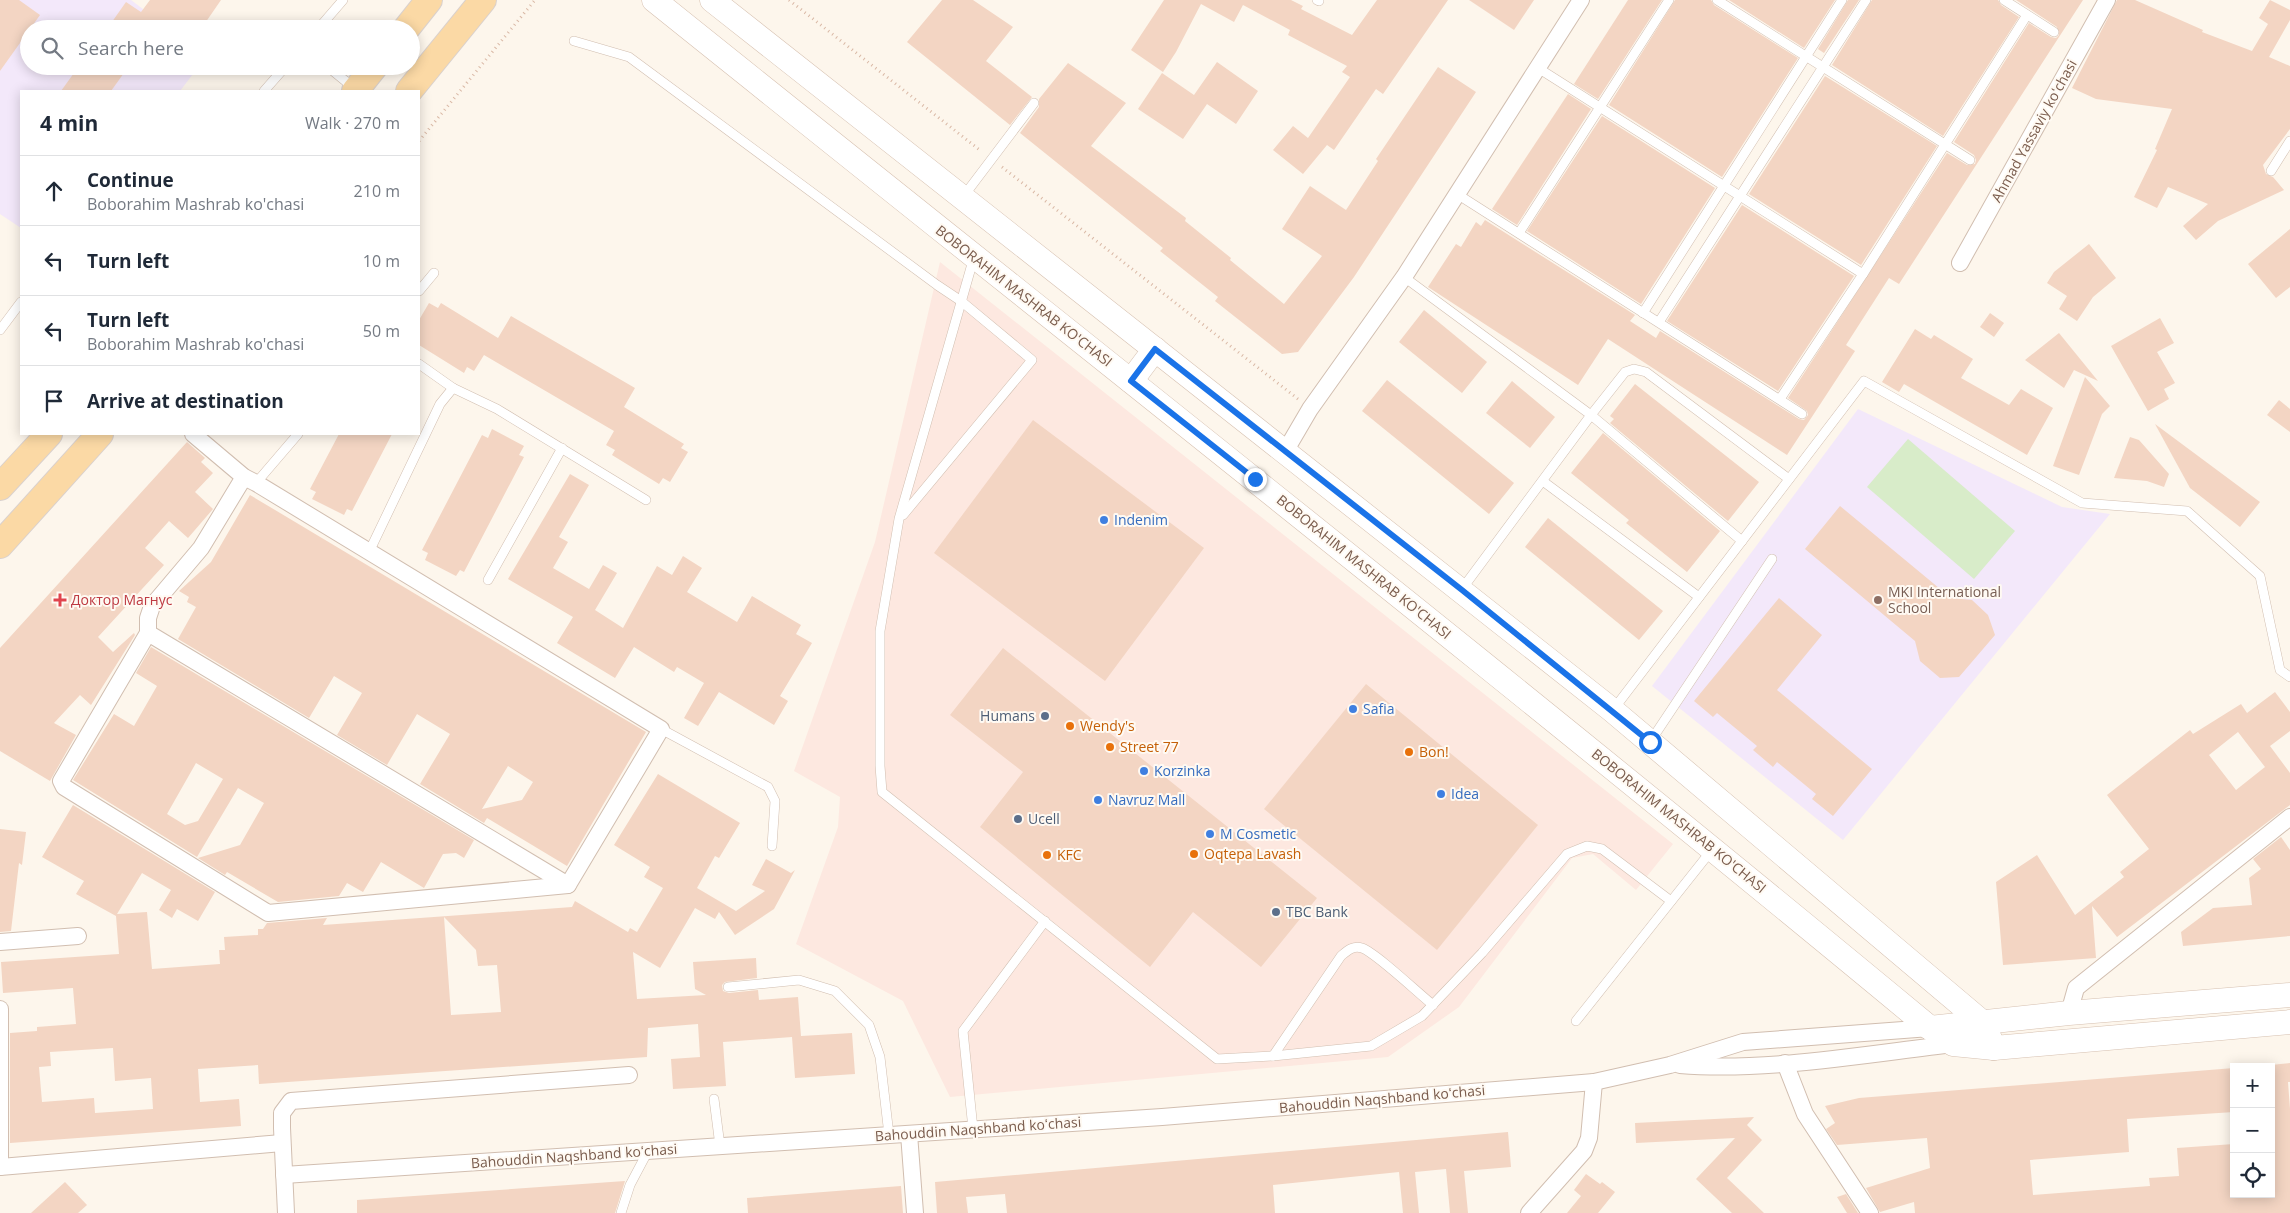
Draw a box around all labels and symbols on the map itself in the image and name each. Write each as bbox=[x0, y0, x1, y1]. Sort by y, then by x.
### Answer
street label: Ahmad Yassaviy koʻchasi bbox=[1986, 56, 2081, 206]
street label: BOBORAHIM MASHRAB KO'CHASI bbox=[932, 221, 1117, 371]
route end bbox=[1244, 468, 1267, 491]
street label: BOBORAHIM MASHRAB KO'CHASI bbox=[1273, 490, 1456, 643]
place label: Indenim bbox=[1114, 510, 1168, 529]
marker: Indenim bbox=[1098, 514, 1110, 526]
place label: MKI International School bbox=[1888, 582, 2001, 617]
place label: Доктор Магнус bbox=[71, 590, 173, 609]
marker: Доктор Магнус bbox=[53, 593, 67, 607]
marker: MKI International School bbox=[1872, 594, 1884, 606]
place label: Safia bbox=[1363, 699, 1394, 718]
marker: Safia bbox=[1347, 703, 1359, 715]
place label: Humans bbox=[980, 706, 1035, 725]
marker: Humans bbox=[1039, 710, 1051, 722]
place label: Wendy's bbox=[1080, 716, 1135, 735]
marker: Wendy's bbox=[1064, 720, 1076, 732]
route start bbox=[1639, 731, 1662, 754]
place label: Street 77 bbox=[1120, 737, 1179, 756]
marker: Street 77 bbox=[1104, 741, 1116, 753]
place label: Bon! bbox=[1419, 742, 1449, 761]
street label: BOBORAHIM MASHRAB KO'CHASI bbox=[1588, 744, 1771, 897]
marker: Bon! bbox=[1403, 746, 1415, 758]
place label: Korzinka bbox=[1154, 761, 1211, 780]
marker: Korzinka bbox=[1138, 765, 1150, 777]
place label: Idea bbox=[1451, 784, 1479, 803]
marker: Idea bbox=[1435, 788, 1447, 800]
place label: Navruz Mall bbox=[1108, 790, 1185, 809]
marker: Navruz Mall bbox=[1092, 794, 1104, 806]
place label: Ucell bbox=[1028, 809, 1060, 828]
marker: Ucell bbox=[1012, 813, 1024, 825]
place label: M Cosmetic bbox=[1220, 824, 1296, 843]
marker: M Cosmetic bbox=[1204, 828, 1216, 840]
place label: Oqtepa Lavash bbox=[1204, 844, 1301, 863]
place label: KFC bbox=[1057, 845, 1082, 864]
marker: Oqtepa Lavash bbox=[1188, 848, 1200, 860]
marker: KFC bbox=[1041, 849, 1053, 861]
place label: TBC Bank bbox=[1286, 902, 1349, 921]
marker: TBC Bank bbox=[1270, 906, 1282, 918]
street label: Bahouddin Naqshband koʻchasi bbox=[1278, 1080, 1486, 1117]
street label: Bahouddin Naqshband koʻchasi bbox=[874, 1112, 1082, 1145]
street label: Bahouddin Naqshband koʻchasi bbox=[470, 1139, 678, 1172]

